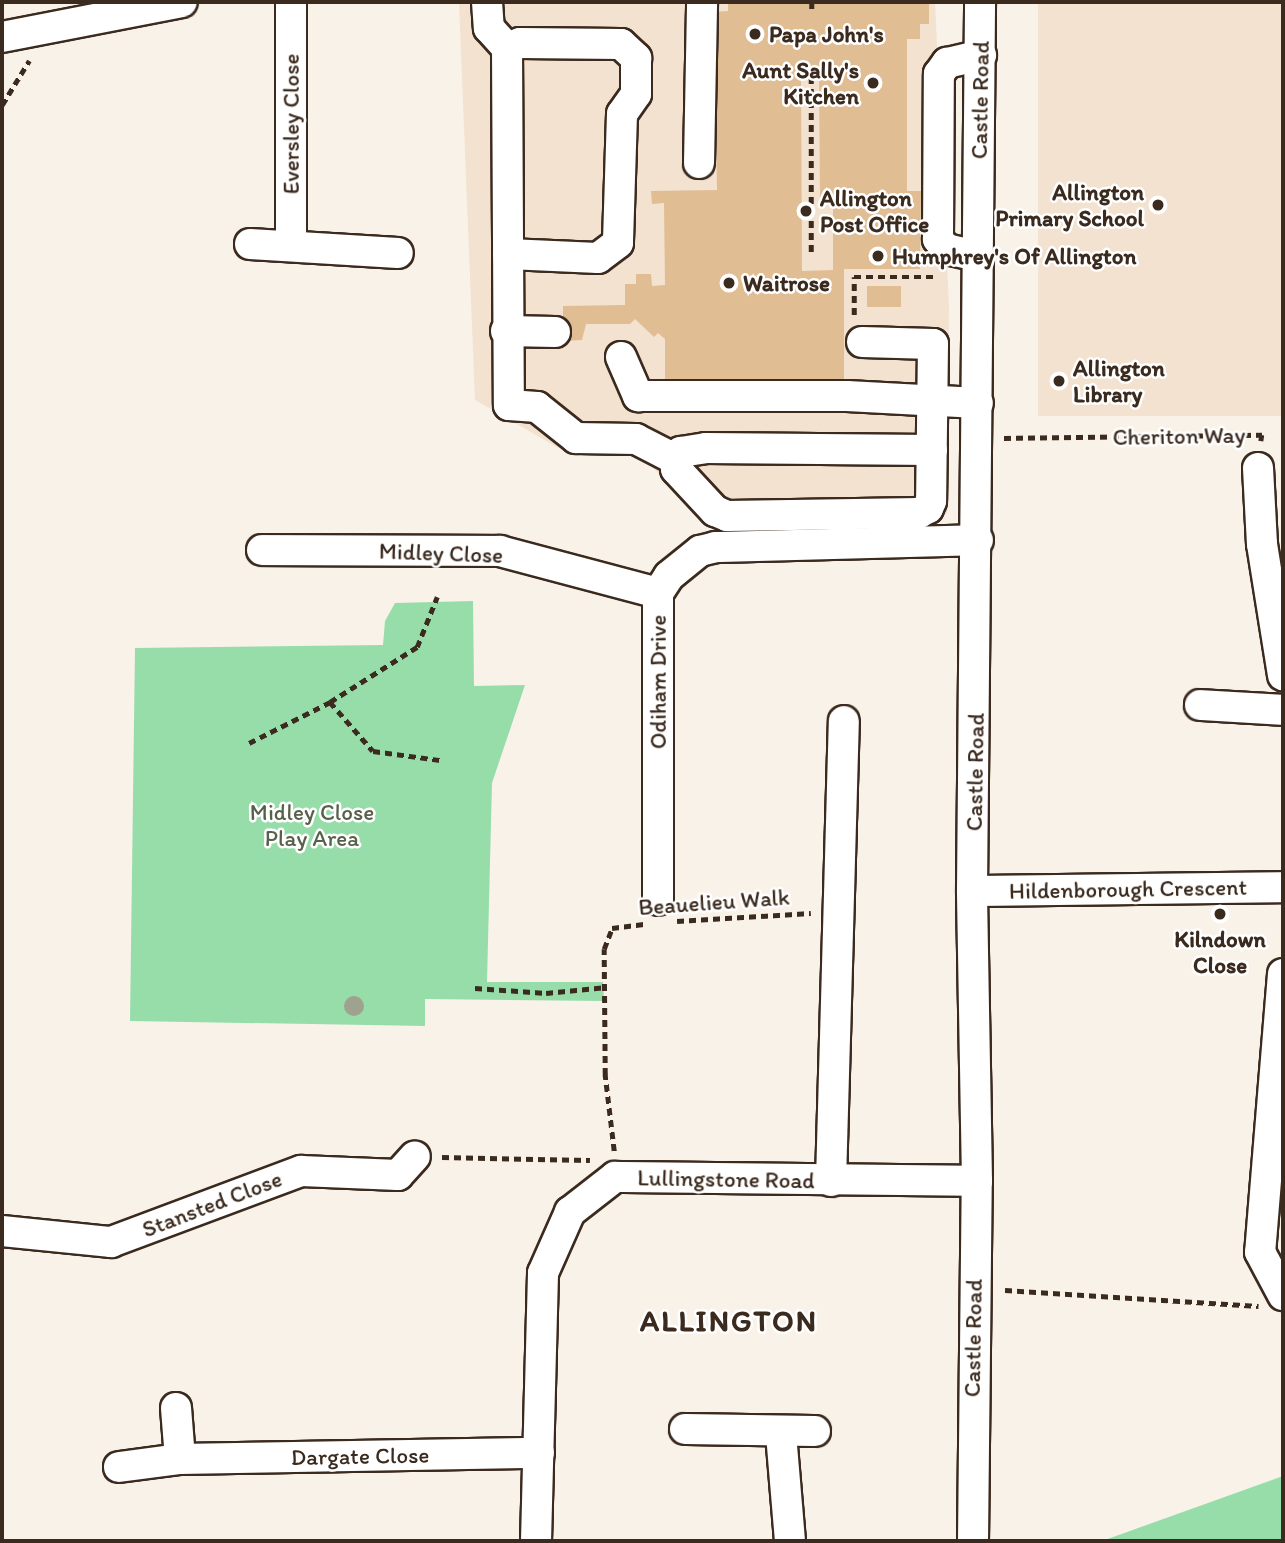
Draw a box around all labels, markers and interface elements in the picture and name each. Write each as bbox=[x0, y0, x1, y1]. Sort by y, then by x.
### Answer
place label: Papa John's bbox=[769, 20, 884, 48]
marker: Papa John's bbox=[747, 26, 763, 42]
street label: Castle Road bbox=[965, 41, 995, 159]
street label: Eversley Close bbox=[277, 54, 305, 194]
place label: Aunt Sally's Kitchen bbox=[742, 56, 859, 110]
marker: Aunt Sally's Kitchen bbox=[865, 75, 881, 91]
place label: Allington Primary School bbox=[995, 178, 1144, 232]
place label: Allington Post Office bbox=[820, 184, 929, 238]
marker: Allington Primary School bbox=[1150, 197, 1166, 213]
marker: Allington Post Office bbox=[798, 203, 814, 219]
place label: Humphrey's Of Allington bbox=[892, 242, 1137, 270]
marker: Humphrey's Of Allington bbox=[870, 248, 886, 264]
place label: Waitrose bbox=[743, 269, 830, 297]
marker: Waitrose bbox=[721, 275, 737, 291]
place label: Allington Library bbox=[1073, 354, 1165, 408]
marker: Allington Library bbox=[1051, 373, 1067, 389]
street label: Cheriton Way bbox=[1112, 421, 1246, 451]
street label: Midley Close bbox=[378, 537, 504, 569]
street label: Odiham Drive bbox=[644, 615, 672, 749]
street label: Castle Road bbox=[960, 713, 990, 831]
park label: Midley Close Play Area bbox=[250, 798, 374, 852]
street label: Hildenborough Crescent bbox=[1008, 873, 1248, 905]
street label: Beauelieu Walk bbox=[638, 883, 790, 921]
marker: Kilndown Close bbox=[1212, 906, 1228, 922]
place label: Kilndown Close bbox=[1174, 925, 1266, 979]
street label: Lullingstone Road bbox=[637, 1164, 815, 1194]
street label: Stansted Close bbox=[138, 1165, 286, 1243]
street label: Castle Road bbox=[958, 1279, 988, 1397]
district label: ALLINGTON bbox=[643, 1303, 815, 1339]
street label: Dargate Close bbox=[291, 1441, 429, 1471]

